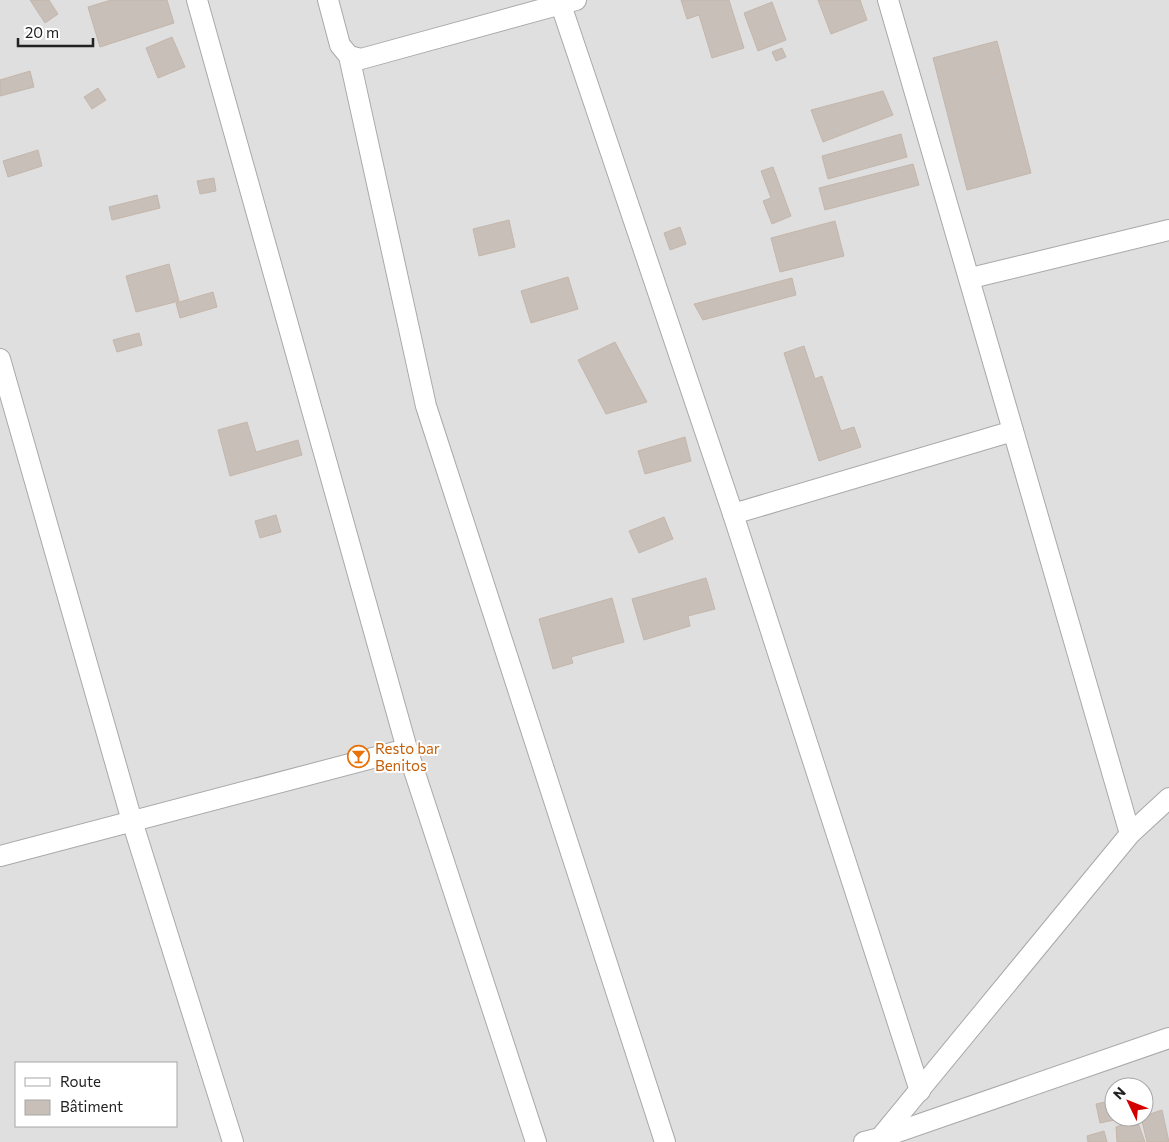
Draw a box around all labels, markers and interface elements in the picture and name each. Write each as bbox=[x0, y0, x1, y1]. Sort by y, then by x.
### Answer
scale bar bbox=[18, 15, 92, 47]
text: 20 m bbox=[25, 23, 59, 41]
place label: Resto bar Benitos bbox=[375, 739, 440, 774]
bar icon: Resto bar Benitos bbox=[347, 745, 371, 769]
legend bbox=[15, 1062, 178, 1127]
text: Route bbox=[60, 1072, 101, 1090]
north arrow bbox=[1104, 1077, 1154, 1127]
text: N bbox=[1109, 1083, 1129, 1102]
text: Bâtiment bbox=[60, 1097, 123, 1115]

